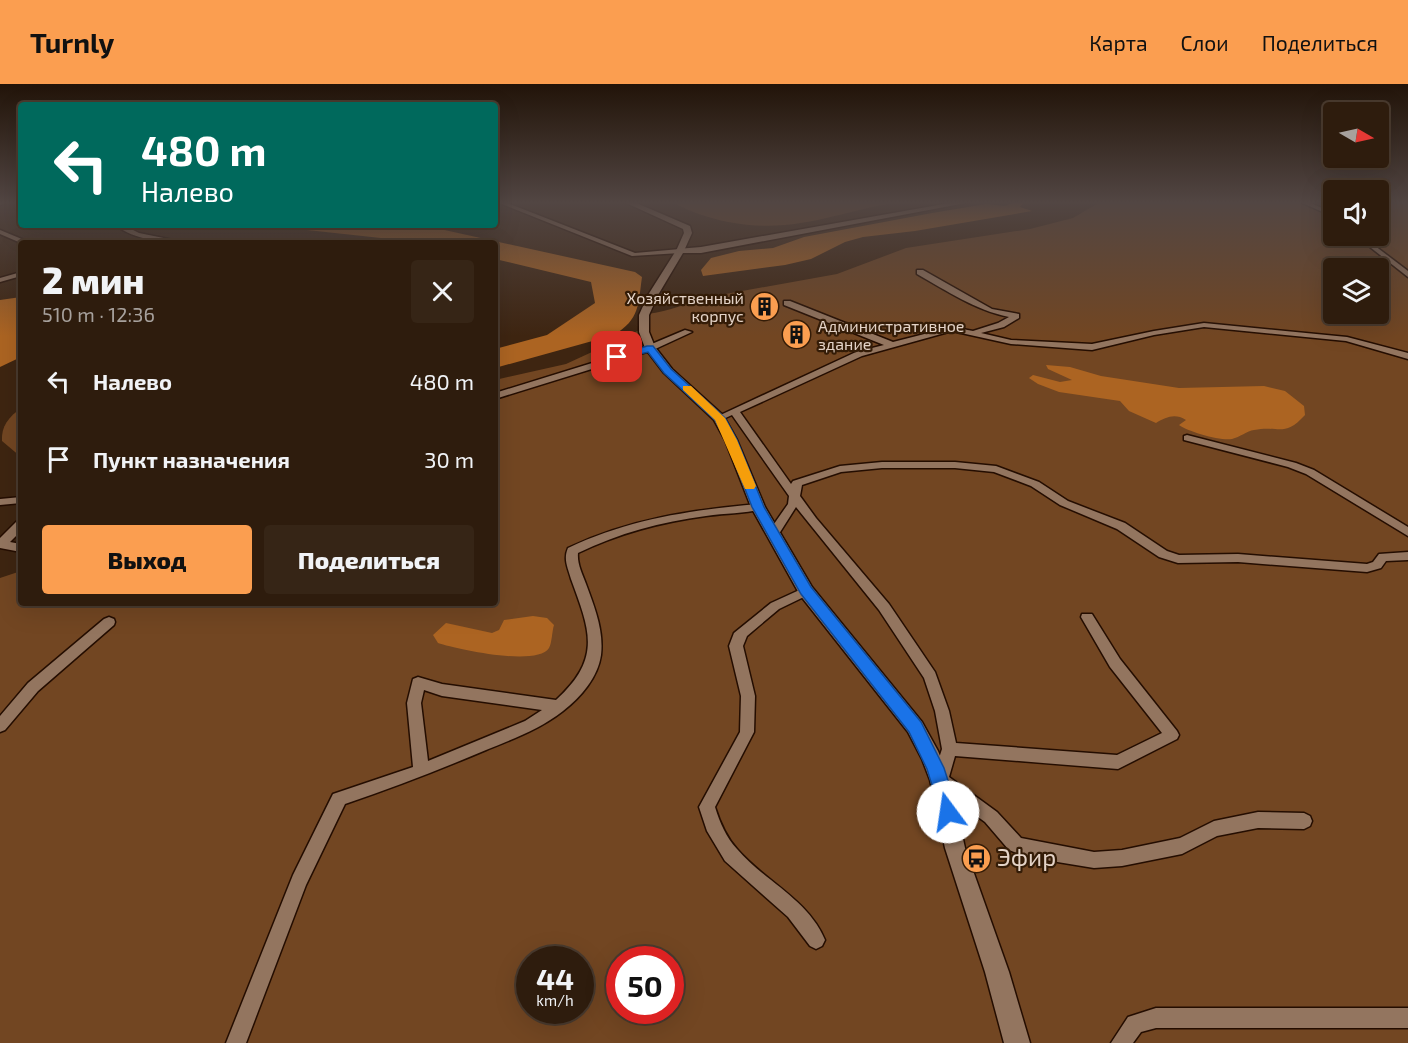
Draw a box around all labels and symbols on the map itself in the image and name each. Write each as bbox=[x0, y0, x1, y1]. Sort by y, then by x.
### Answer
north arrow bbox=[1323, 102, 1389, 168]
place label: Хозяйственный корпус bbox=[627, 288, 744, 326]
building icon: Хозяйственный корпус bbox=[749, 291, 781, 323]
place label: Административное здание bbox=[818, 316, 964, 353]
building icon: Административное здание bbox=[781, 319, 813, 351]
pin bbox=[591, 331, 642, 382]
position arrow bbox=[916, 780, 980, 844]
bus stop icon: Эфир bbox=[960, 842, 992, 874]
place label: Эфир bbox=[997, 842, 1056, 871]
speed limit sign: 50 bbox=[606, 946, 684, 1024]

